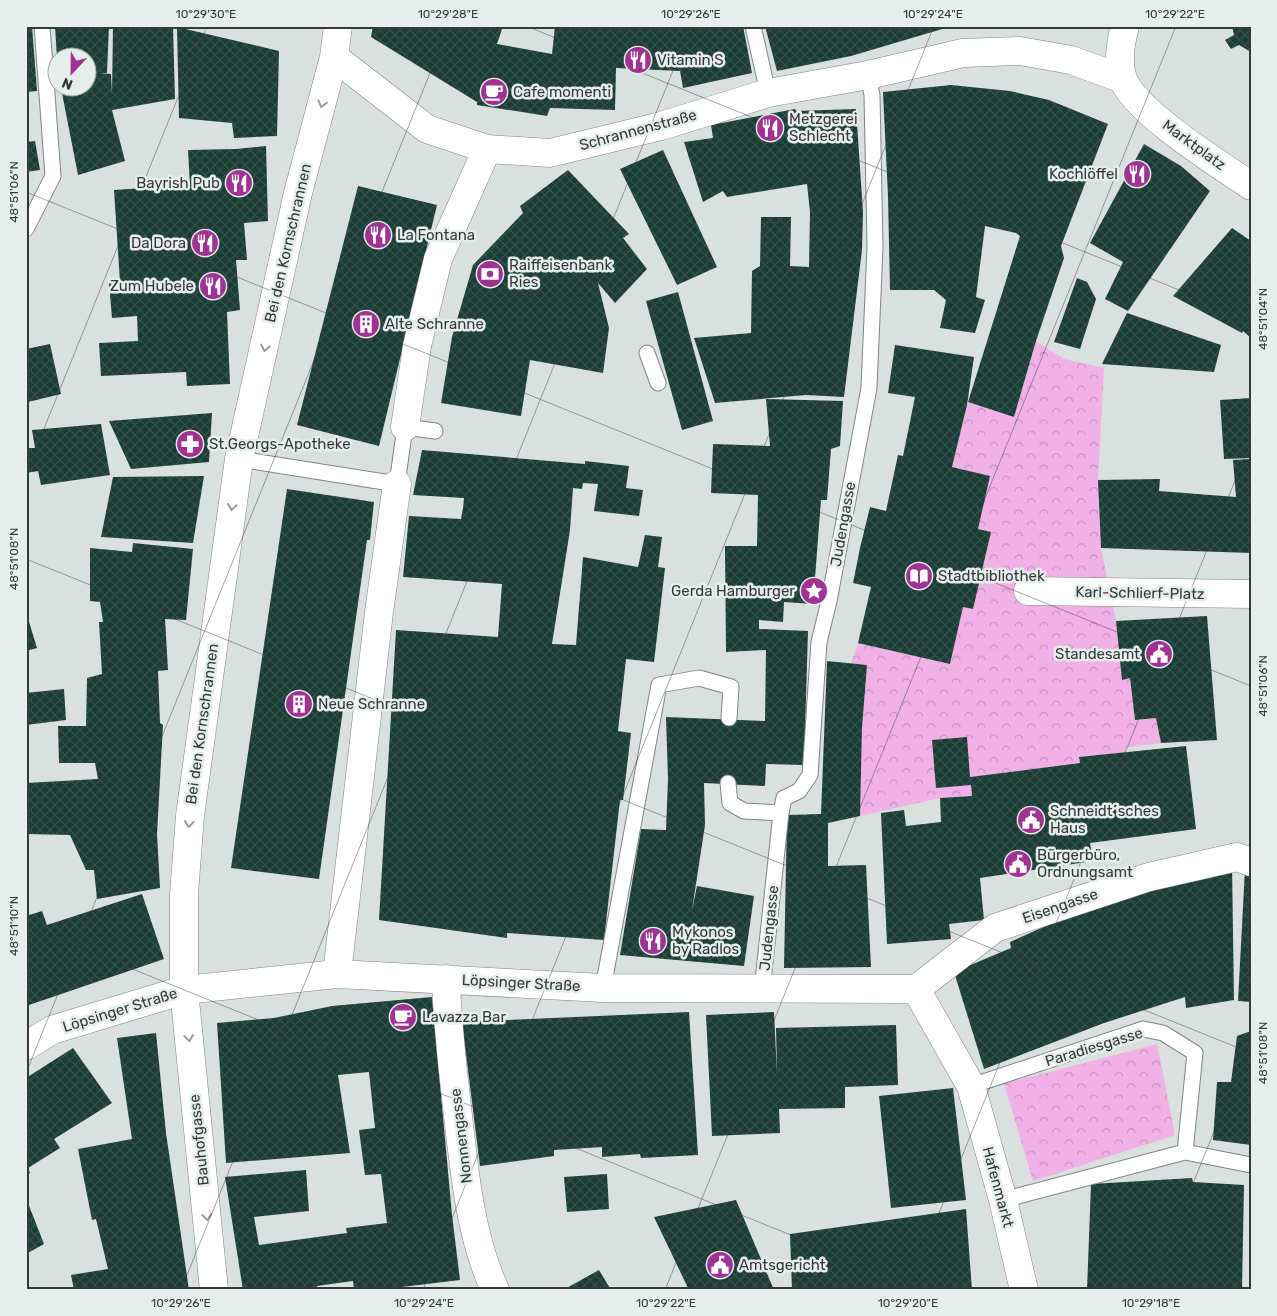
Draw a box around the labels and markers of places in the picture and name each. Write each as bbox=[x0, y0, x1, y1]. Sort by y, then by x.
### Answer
restaurant icon: Vitamin S bbox=[623, 45, 653, 75]
place label: Vitamin S bbox=[657, 51, 724, 69]
cafe icon: Cafe momenti bbox=[479, 77, 509, 107]
place label: Cafe momenti bbox=[513, 83, 611, 101]
place label: Metzgerei Schlecht bbox=[789, 110, 858, 145]
restaurant icon: Metzgerei Schlecht bbox=[755, 113, 785, 143]
restaurant icon: Kochlöffel bbox=[1122, 159, 1152, 189]
place label: Kochlöffel bbox=[1049, 165, 1118, 183]
restaurant icon: Bayrish Pub bbox=[224, 168, 254, 198]
place label: Bayrish Pub bbox=[136, 174, 220, 192]
restaurant icon: La Fontana bbox=[363, 220, 393, 250]
place label: La Fontana bbox=[397, 226, 475, 244]
restaurant icon: Da Dora bbox=[190, 228, 220, 258]
place label: Da Dora bbox=[131, 234, 186, 252]
place label: Raiffeisenbank Ries bbox=[509, 256, 612, 291]
bank icon: Raiffeisenbank Ries bbox=[475, 259, 505, 289]
restaurant icon: Zum Hubele bbox=[198, 271, 228, 301]
place label: Zum Hubele bbox=[110, 277, 194, 295]
building icon: Alte Schranne bbox=[351, 309, 381, 339]
place label: Alte Schranne bbox=[385, 315, 484, 333]
pharmacy icon: St.Georgs-Apotheke bbox=[175, 429, 205, 459]
place label: St.Georgs-Apotheke bbox=[209, 435, 351, 453]
library icon: Stadtbibliothek bbox=[904, 561, 934, 591]
place label: Stadtbibliothek bbox=[938, 567, 1045, 585]
place icon: Gerda Hamburger bbox=[799, 576, 829, 606]
place label: Gerda Hamburger bbox=[671, 582, 795, 600]
public building icon: Standesamt bbox=[1144, 639, 1174, 669]
place label: Standesamt bbox=[1055, 645, 1140, 663]
building icon: Neue Schranne bbox=[284, 689, 314, 719]
place label: Neue Schranne bbox=[318, 695, 425, 713]
place label: Schneidt´sches Haus bbox=[1050, 802, 1159, 837]
public building icon: Schneidt´sches Haus bbox=[1016, 805, 1046, 835]
place label: Bürgerbüro, Ordnungsamt bbox=[1037, 846, 1133, 881]
public building icon: Bürgerbüro, Ordnungsamt bbox=[1003, 849, 1033, 879]
place label: Mykonos by Radlos bbox=[672, 923, 739, 958]
restaurant icon: Mykonos by Radlos bbox=[638, 926, 668, 956]
cafe icon: Lavazza Bar bbox=[388, 1002, 418, 1032]
place label: Lavazza Bar bbox=[422, 1008, 506, 1026]
public building icon: Amtsgericht bbox=[705, 1250, 735, 1280]
place label: Amtsgericht bbox=[739, 1256, 826, 1274]

